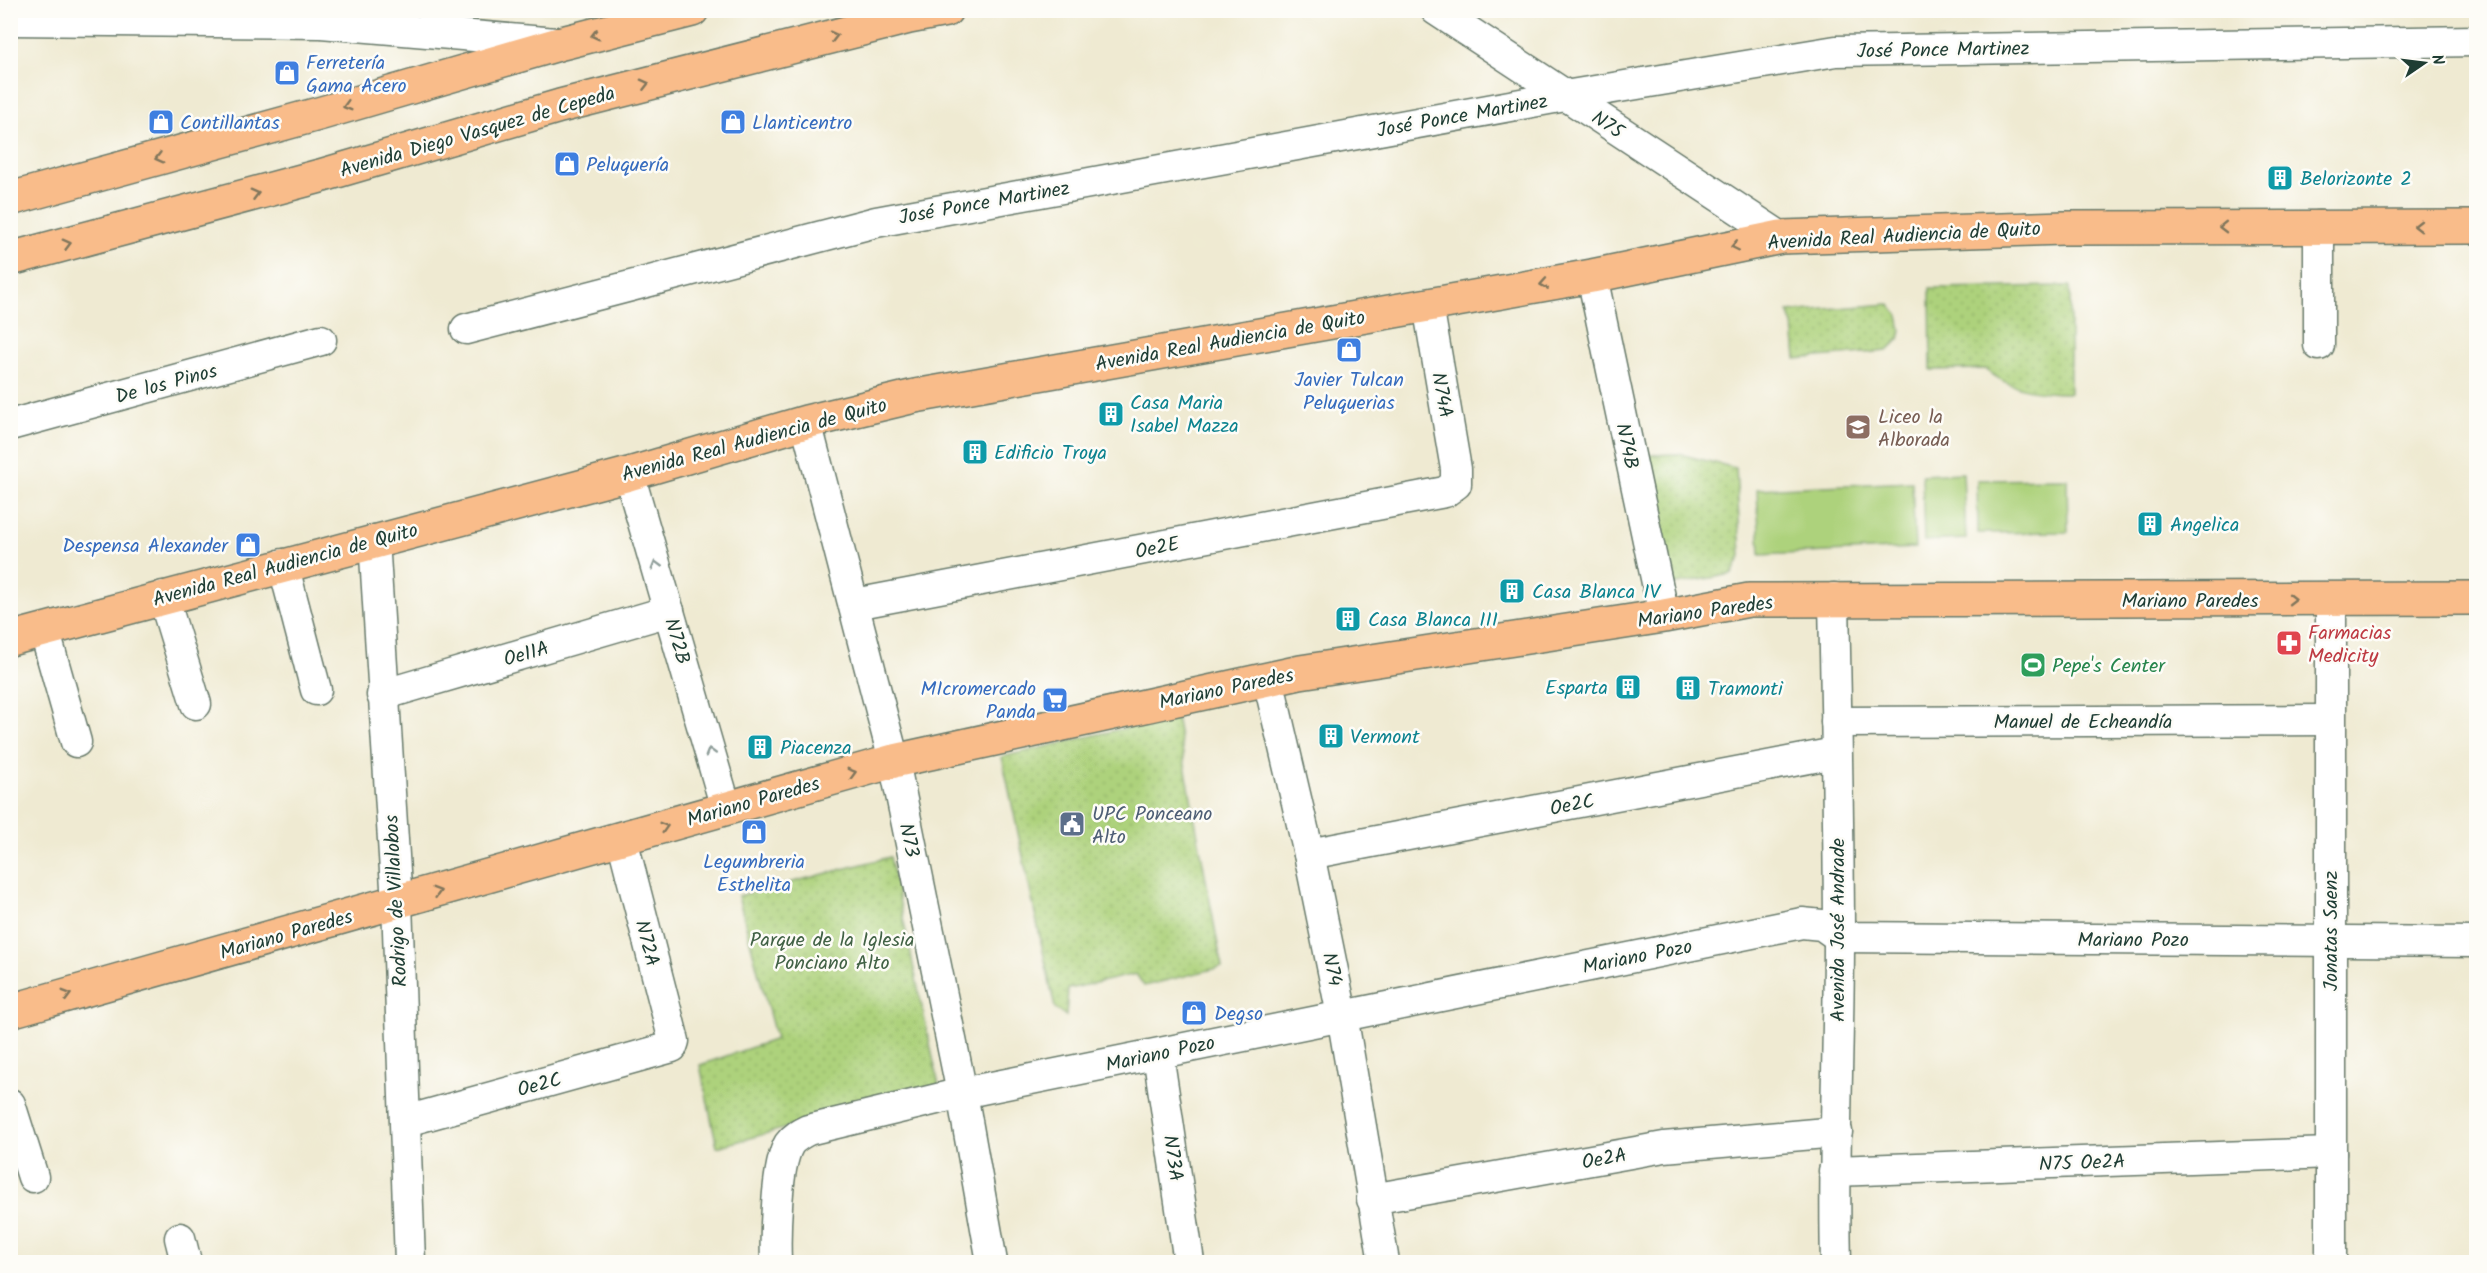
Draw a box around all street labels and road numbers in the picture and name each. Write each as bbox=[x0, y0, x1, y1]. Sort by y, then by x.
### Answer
street label: José Ponce Martinez bbox=[1856, 33, 2030, 69]
street label: Avenida Diego Vasquez de Cepeda bbox=[336, 78, 619, 188]
street label: José Ponce Martinez bbox=[1374, 86, 1550, 148]
street label: N75 bbox=[1584, 103, 1631, 149]
street label: José Ponce Martinez bbox=[896, 173, 1072, 235]
street label: Avenida Real Audiencia de Quito bbox=[1767, 214, 2042, 260]
street label: Avenida Real Audiencia de Quito bbox=[1093, 302, 1368, 381]
street label: De los Pinos bbox=[112, 356, 221, 414]
street label: N74A bbox=[1421, 370, 1461, 421]
street label: Avenida Real Audiencia de Quito bbox=[618, 390, 891, 492]
street label: N74B bbox=[1606, 420, 1647, 472]
street label: Avenida Real Audiencia de Quito bbox=[149, 515, 422, 617]
street label: Oe2E bbox=[1132, 529, 1184, 569]
street label: Mariano Paredes bbox=[2121, 586, 2259, 618]
street label: Mariano Paredes bbox=[1635, 588, 1776, 638]
street label: N72B bbox=[654, 614, 698, 669]
street label: Oe11A bbox=[500, 633, 553, 677]
street label: Mariano Paredes bbox=[1156, 660, 1297, 720]
street label: Manuel de Echeandía bbox=[1994, 707, 2172, 739]
street label: Mariano Paredes bbox=[683, 769, 824, 837]
street label: Oe2C bbox=[1547, 786, 1597, 826]
street label: Rodrigo de Villalobos bbox=[376, 814, 417, 988]
street label: N73 bbox=[889, 820, 927, 860]
street label: Avenida José Andrade bbox=[1823, 838, 1855, 1022]
street label: Jonatas Saenz bbox=[2316, 871, 2348, 991]
street label: Mariano Paredes bbox=[216, 902, 357, 970]
street label: N72A bbox=[625, 917, 667, 970]
street label: Mariano Pozo bbox=[2077, 925, 2189, 957]
street label: Mariano Pozo bbox=[1580, 932, 1695, 984]
street label: N74 bbox=[1312, 950, 1350, 989]
street label: Mariano Pozo bbox=[1103, 1028, 1218, 1082]
street label: Oe2C bbox=[514, 1065, 565, 1107]
street label: N73A bbox=[1153, 1133, 1191, 1183]
street label: Oe2A bbox=[1579, 1140, 1629, 1180]
street label: N75 Oe2A bbox=[2038, 1146, 2126, 1181]

